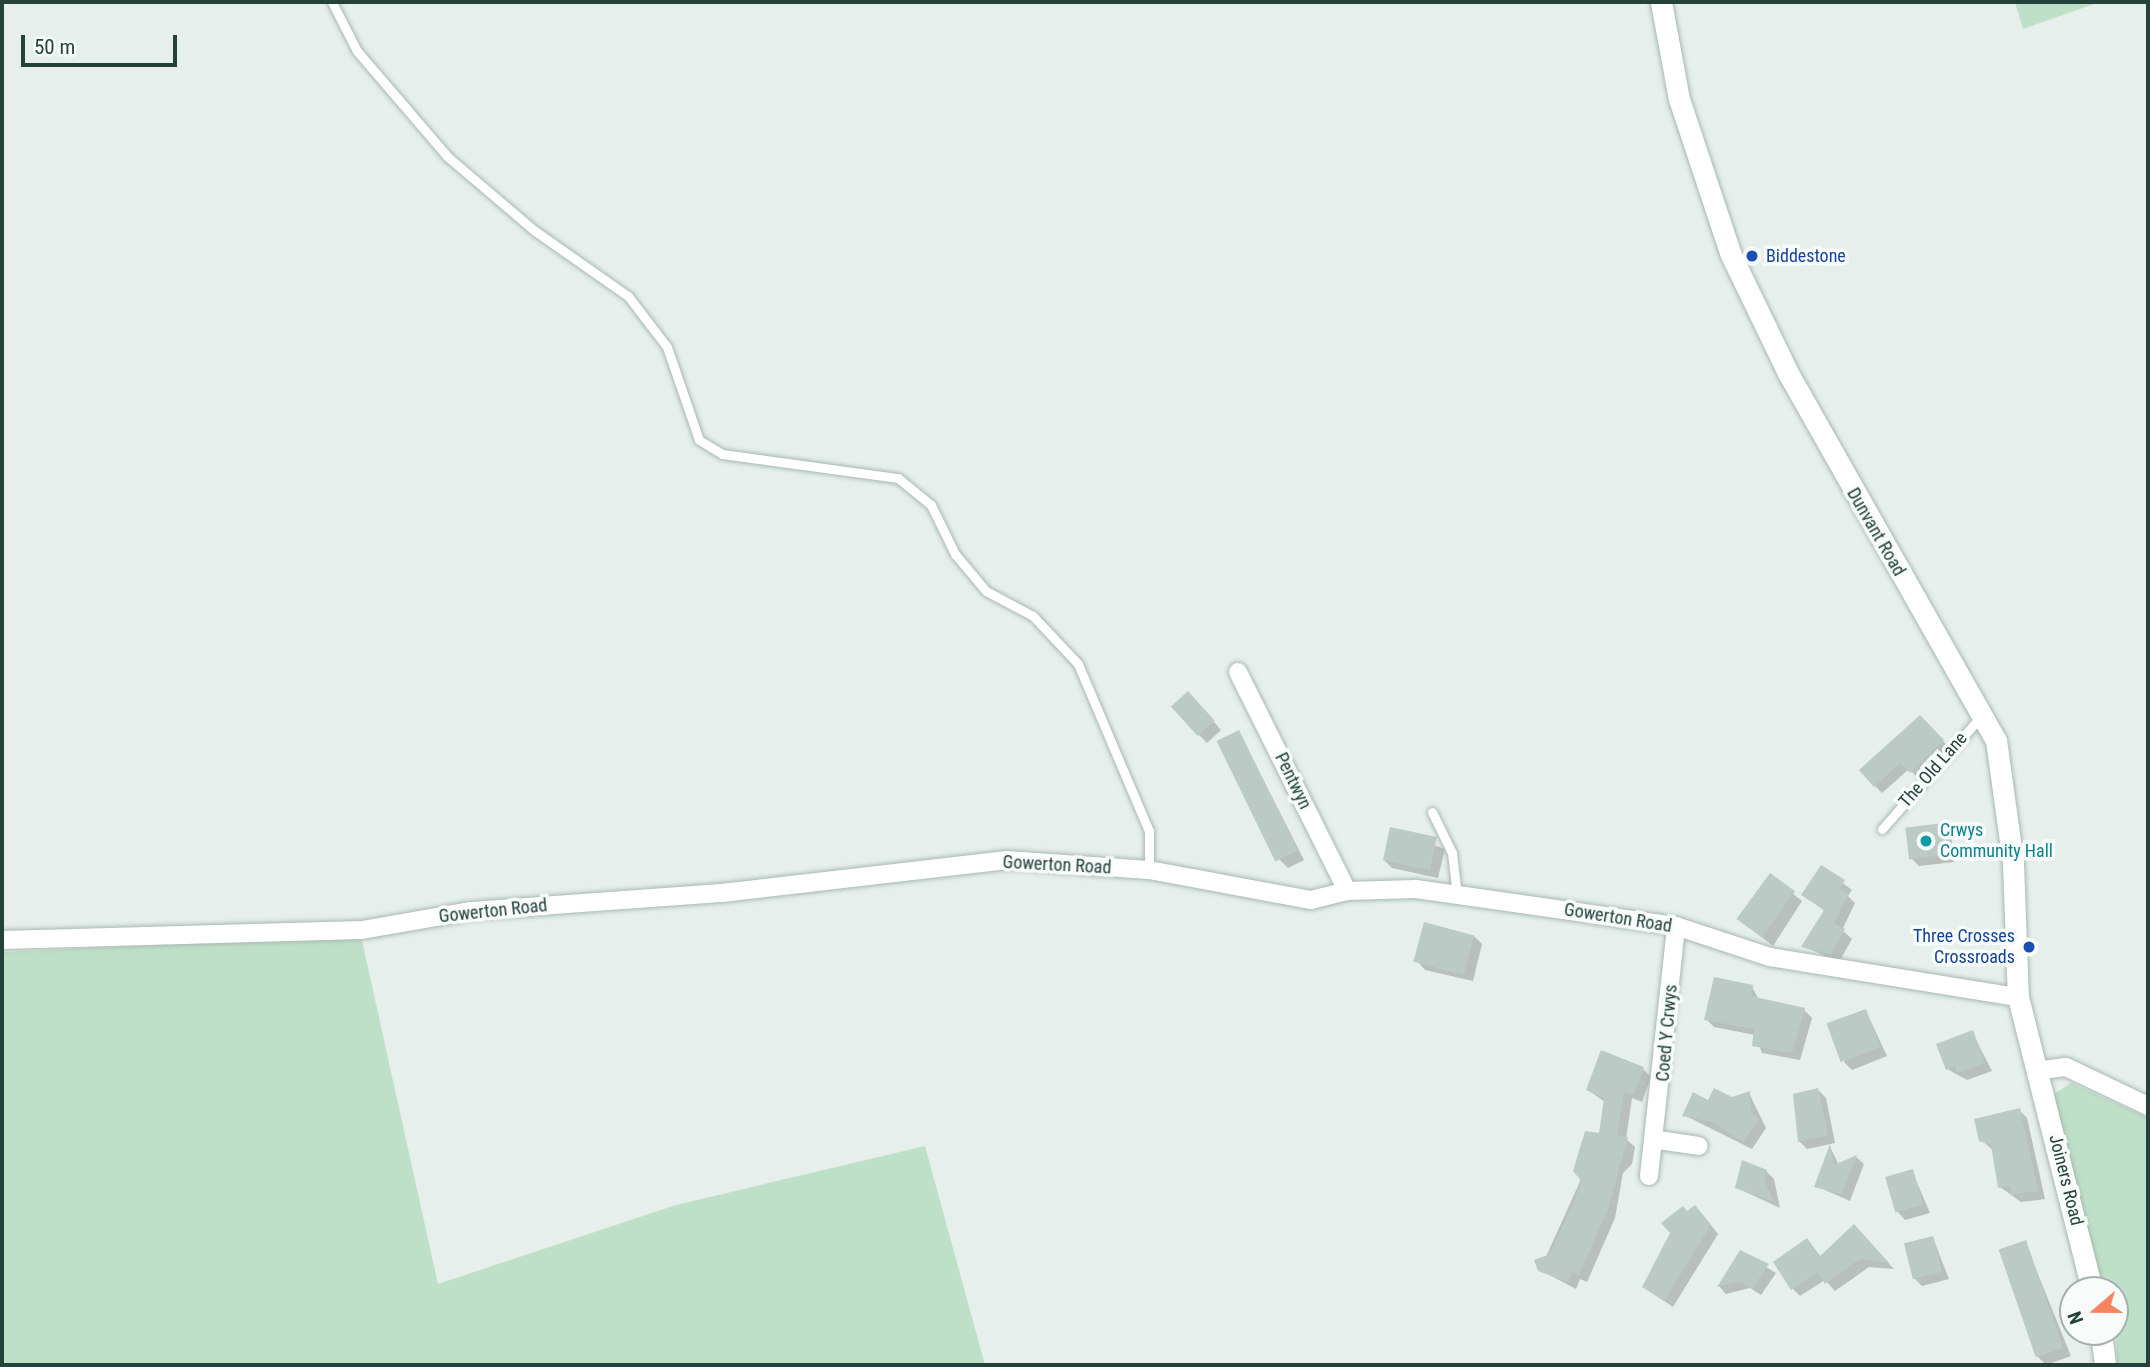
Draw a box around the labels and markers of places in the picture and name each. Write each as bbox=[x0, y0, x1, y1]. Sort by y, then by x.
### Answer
place label: Biddestone bbox=[1766, 245, 1846, 267]
marker: Biddestone bbox=[1744, 248, 1760, 264]
place label: Crwys Community Hall bbox=[1940, 820, 2053, 862]
marker: Crwys Community Hall bbox=[1918, 833, 1934, 849]
place label: Three Crosses Crossroads bbox=[1913, 926, 2015, 968]
marker: Three Crosses Crossroads bbox=[2021, 939, 2037, 955]

